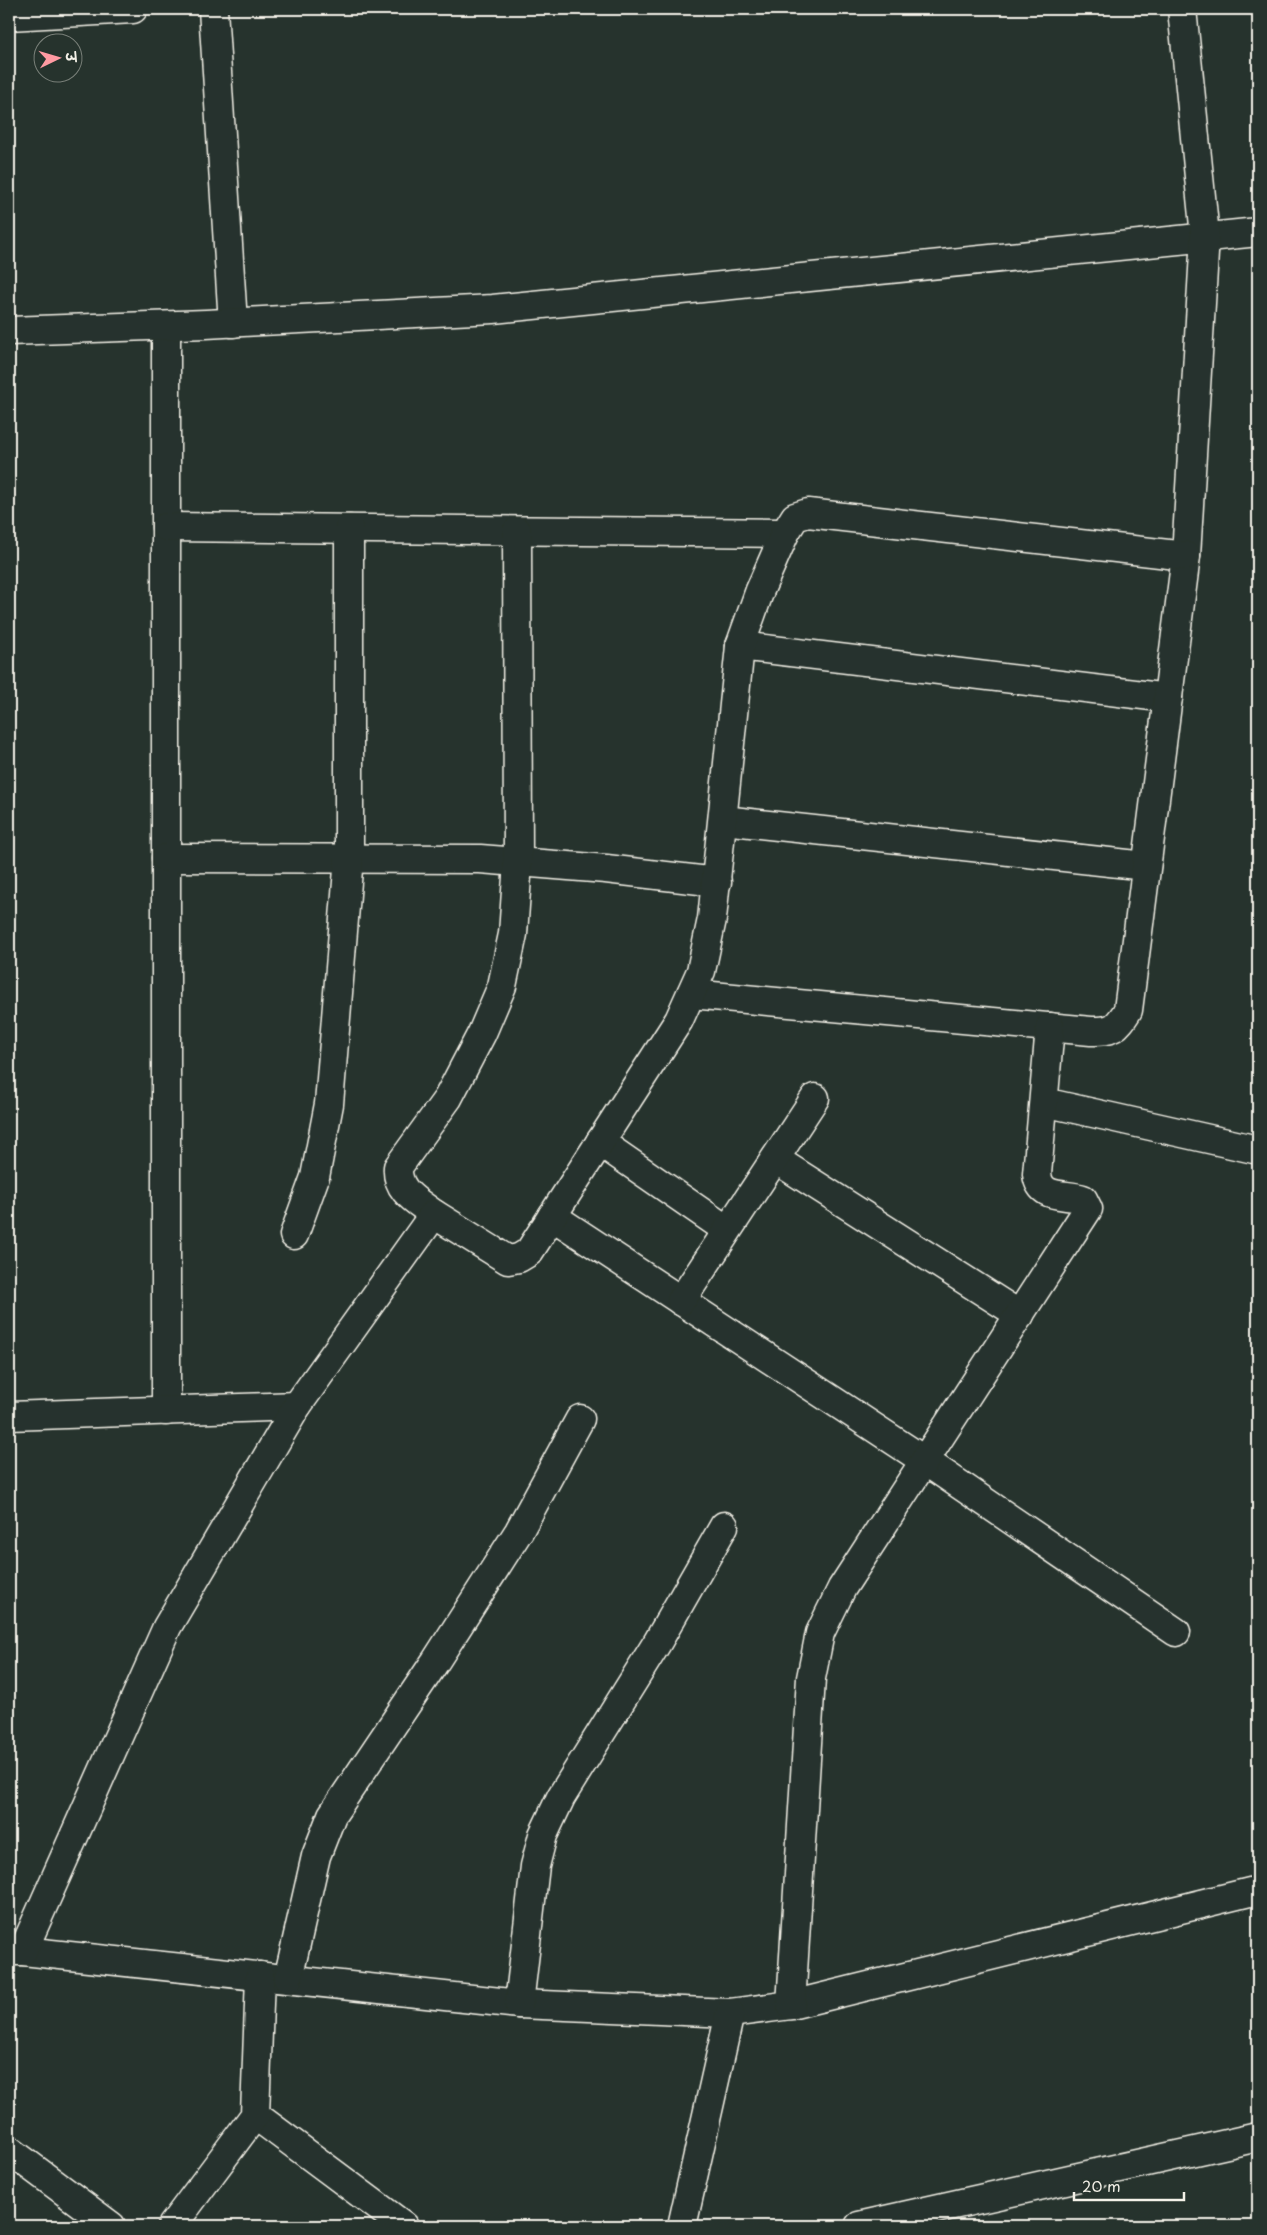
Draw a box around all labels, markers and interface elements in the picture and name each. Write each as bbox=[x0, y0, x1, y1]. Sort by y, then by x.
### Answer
north arrow bbox=[32, 32, 82, 82]
text: उ bbox=[60, 49, 82, 64]
scale bar bbox=[1074, 2170, 1184, 2202]
text: 20 m bbox=[1082, 2174, 1121, 2197]

